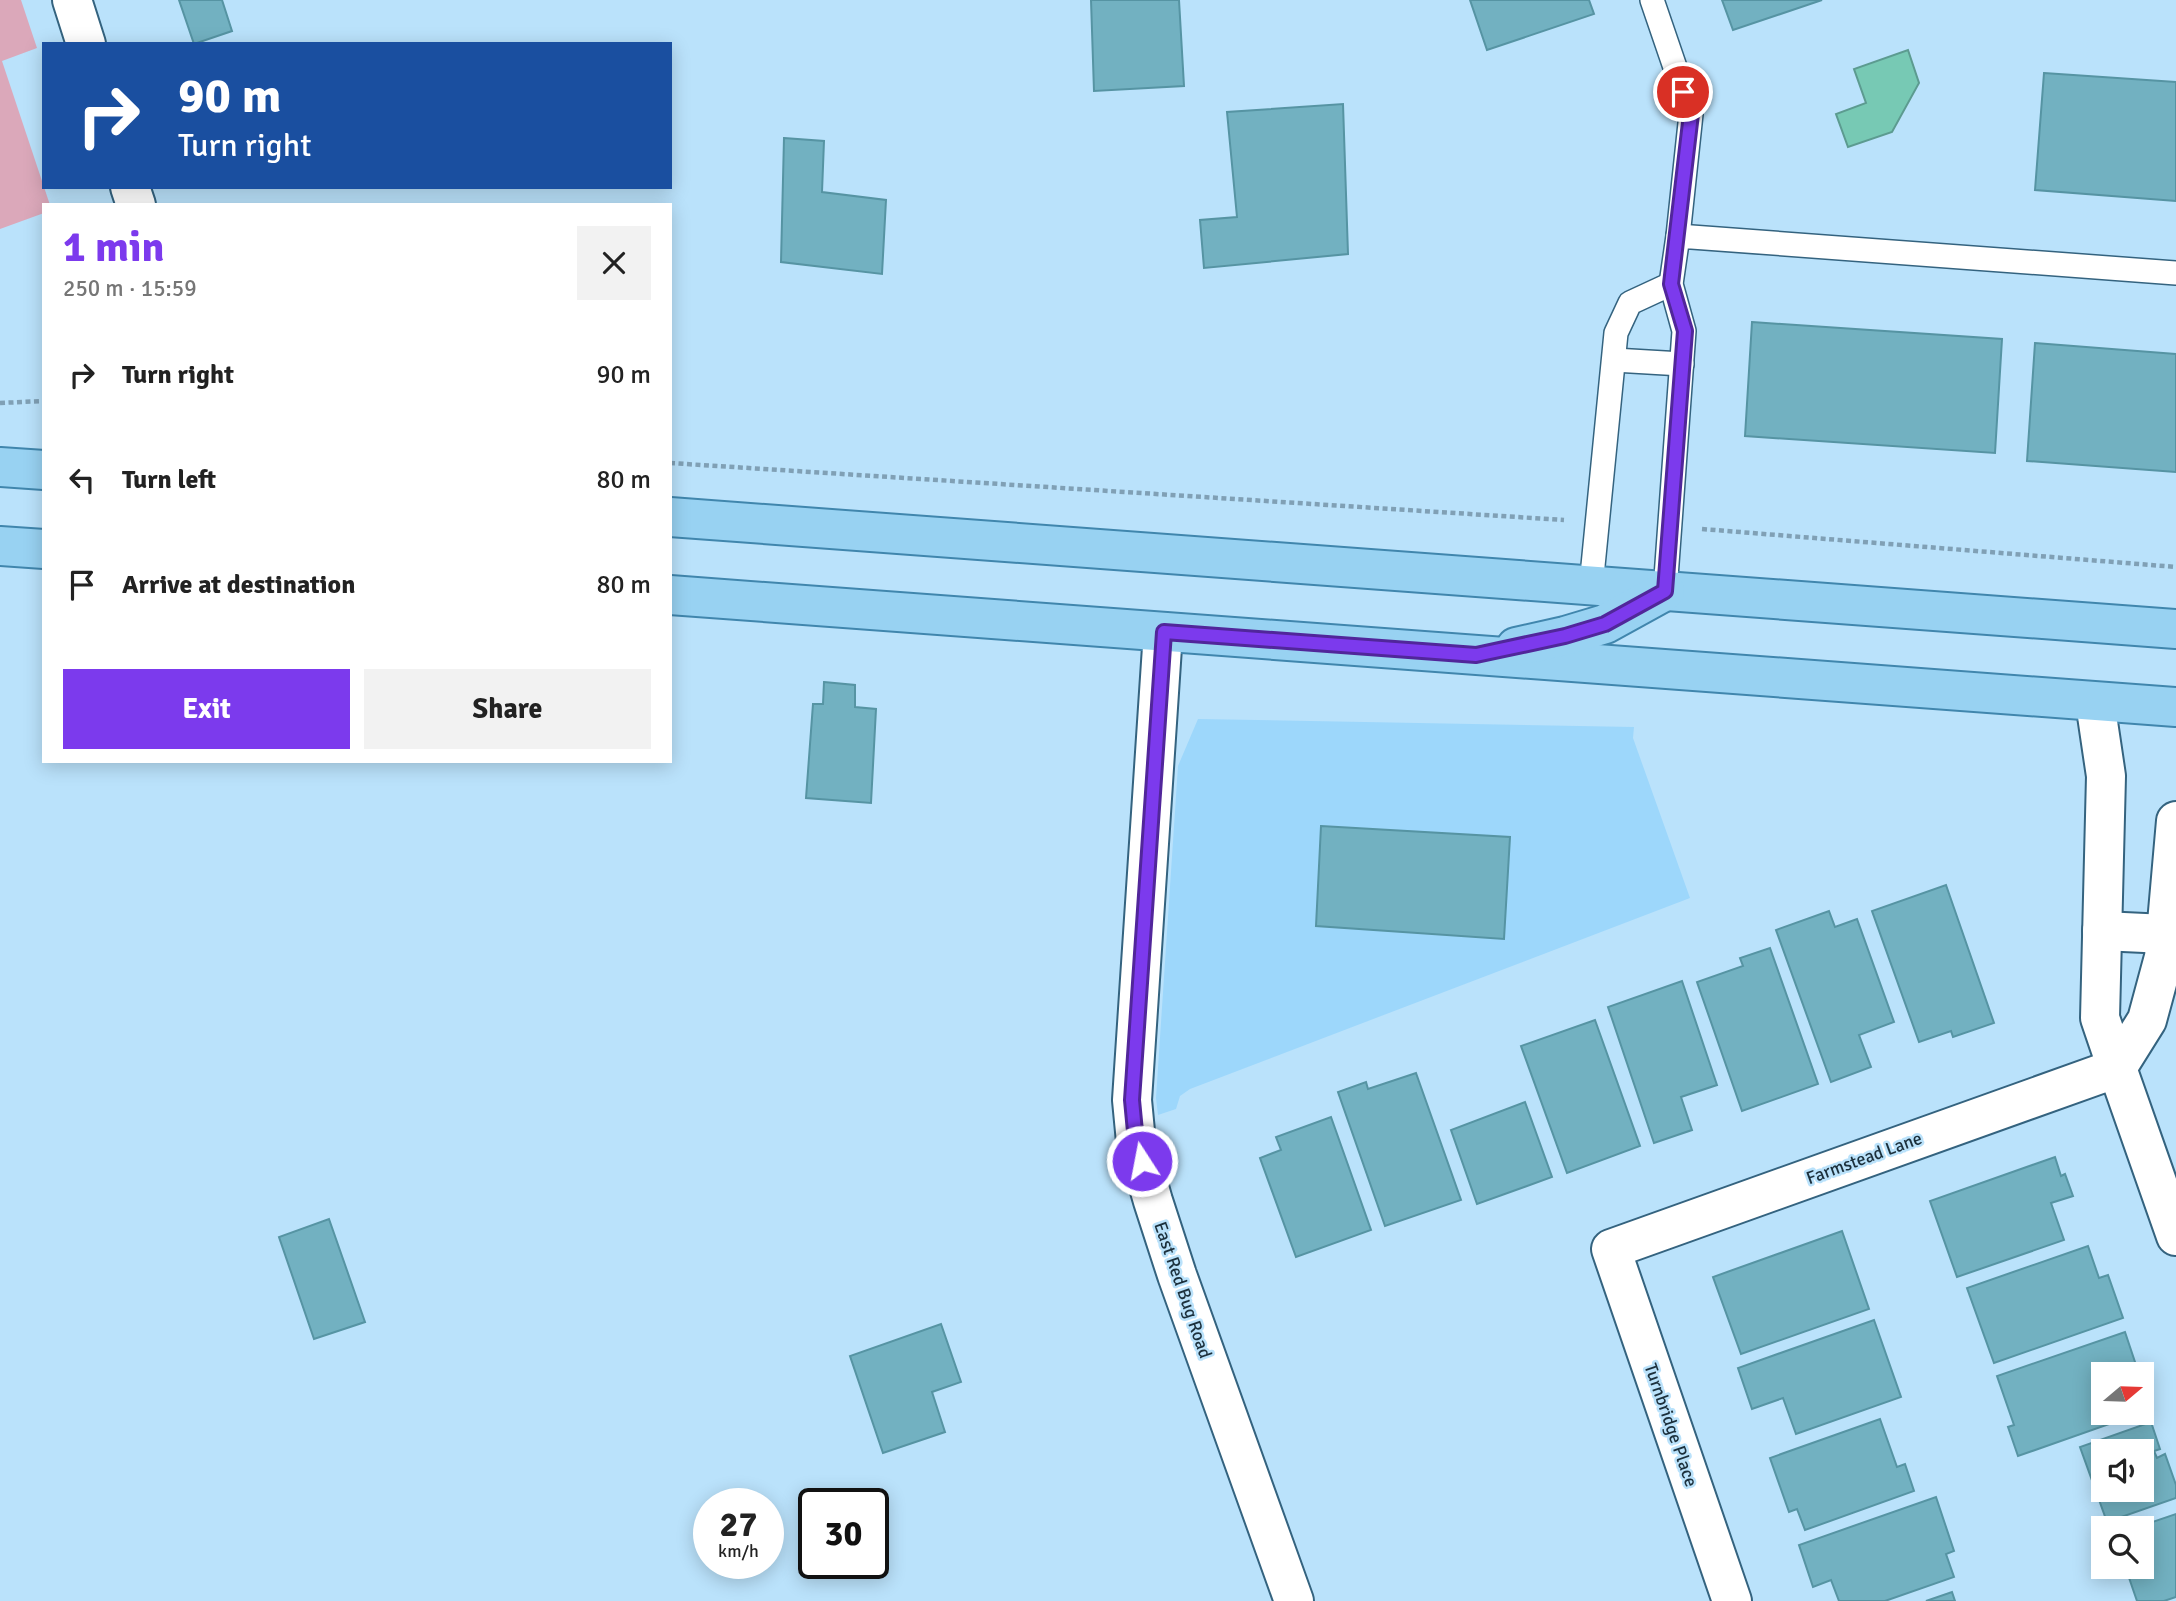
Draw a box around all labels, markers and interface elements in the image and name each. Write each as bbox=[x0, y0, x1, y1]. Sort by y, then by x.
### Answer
pin bbox=[1653, 62, 1713, 122]
text: 90 m bbox=[178, 66, 281, 126]
icon: right bbox=[63, 70, 154, 161]
icon: arrive bbox=[1664, 73, 1702, 111]
text: Turn right bbox=[178, 126, 311, 165]
text: 1 min bbox=[63, 222, 164, 273]
button: close bbox=[577, 226, 651, 300]
text: 250 m · 15:59 bbox=[63, 274, 197, 303]
icon: right bbox=[63, 356, 101, 394]
text: Turn right bbox=[122, 359, 234, 391]
text: 90 m bbox=[596, 359, 651, 391]
icon: left bbox=[63, 461, 101, 499]
text: Turn left bbox=[122, 464, 216, 496]
text: 80 m bbox=[596, 464, 651, 496]
icon: arrive bbox=[63, 566, 101, 604]
text: Arrive at destination bbox=[122, 569, 355, 601]
text: 80 m bbox=[596, 569, 651, 601]
button: Exit bbox=[63, 669, 350, 749]
button: Share bbox=[364, 669, 651, 749]
position arrow bbox=[1105, 1124, 1179, 1198]
street label: Farmstead Lane bbox=[1803, 1127, 1925, 1189]
street label: East Red Bug Road bbox=[1149, 1219, 1217, 1361]
street label: Turnbridge Place bbox=[1640, 1360, 1702, 1490]
north arrow bbox=[2091, 1362, 2154, 1424]
map controls bbox=[2091, 1362, 2154, 1579]
button: sound bbox=[2091, 1439, 2154, 1502]
speed limit sign: 30 bbox=[798, 1488, 889, 1579]
text: 27 bbox=[720, 1503, 757, 1546]
button: search bbox=[2091, 1516, 2154, 1579]
text: km/h bbox=[718, 1540, 759, 1562]

